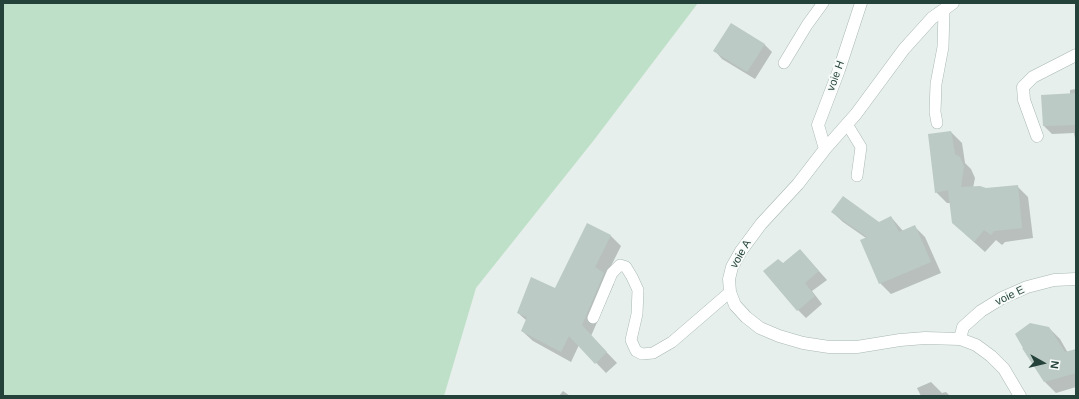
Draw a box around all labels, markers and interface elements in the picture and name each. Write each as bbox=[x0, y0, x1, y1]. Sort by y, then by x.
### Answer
street label: voie H bbox=[824, 59, 848, 93]
street label: voie A bbox=[728, 237, 754, 271]
street label: voie E bbox=[993, 283, 1027, 309]
north arrow bbox=[1023, 343, 1063, 383]
text: N bbox=[1048, 360, 1061, 369]

